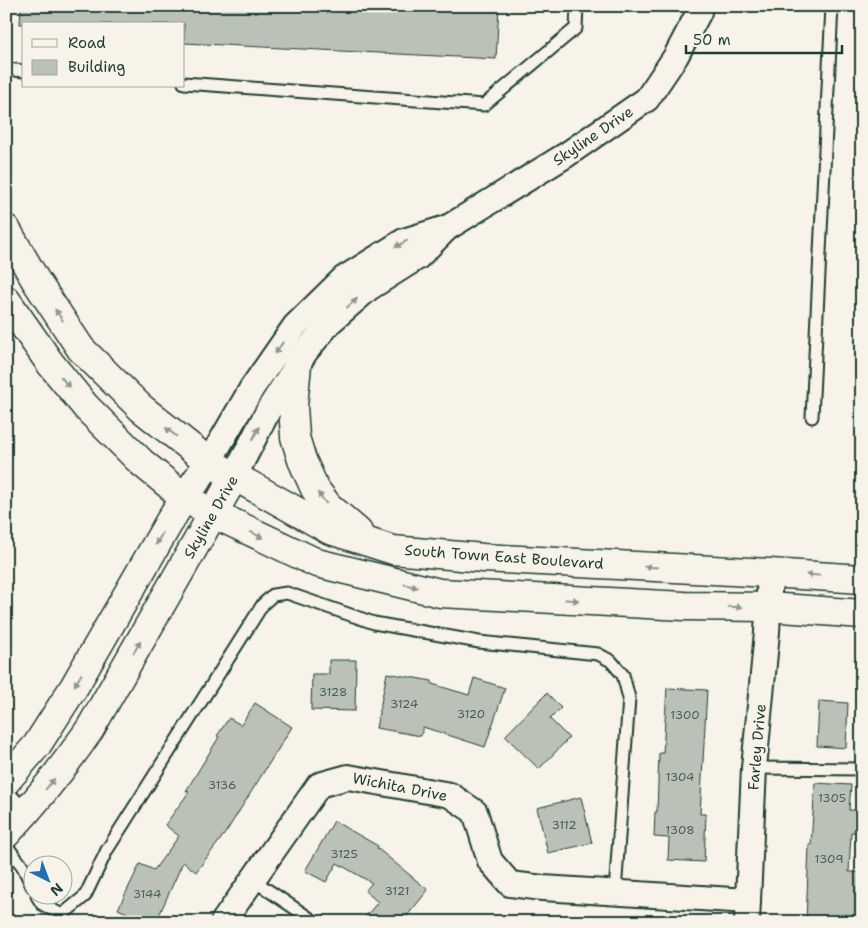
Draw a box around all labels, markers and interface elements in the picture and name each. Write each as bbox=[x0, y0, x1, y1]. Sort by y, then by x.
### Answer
legend bbox=[22, 22, 185, 88]
scale bar bbox=[686, 22, 842, 54]
text: 50 m bbox=[693, 30, 731, 50]
text: Road bbox=[68, 33, 106, 53]
text: Building bbox=[68, 57, 125, 77]
street label: Skyline Drive bbox=[549, 102, 637, 170]
one-way arrow bbox=[394, 240, 408, 248]
one-way arrow bbox=[345, 298, 358, 309]
one-way arrow bbox=[54, 309, 64, 322]
one-way arrow bbox=[274, 342, 284, 355]
one-way arrow bbox=[60, 375, 71, 388]
one-way arrow bbox=[165, 426, 178, 437]
one-way arrow bbox=[252, 426, 260, 441]
street label: Skyline Drive bbox=[179, 472, 243, 562]
one-way arrow bbox=[317, 491, 327, 505]
one-way arrow bbox=[250, 531, 265, 539]
one-way arrow bbox=[155, 533, 164, 546]
street label: South Town East Boulevard bbox=[404, 540, 605, 574]
one-way arrow bbox=[643, 562, 659, 570]
one-way arrow bbox=[805, 571, 821, 579]
one-way arrow bbox=[403, 582, 418, 590]
one-way arrow bbox=[564, 596, 580, 604]
one-way arrow bbox=[727, 603, 743, 611]
one-way arrow bbox=[132, 641, 141, 654]
one-way arrow bbox=[73, 673, 82, 686]
house number: 3128 bbox=[319, 684, 347, 700]
house number: 3124 bbox=[390, 696, 418, 712]
street label: Farley Drive bbox=[743, 703, 771, 791]
house number: 3120 bbox=[457, 706, 485, 722]
house number: 1300 bbox=[670, 707, 700, 723]
street label: Wichita Drive bbox=[351, 768, 449, 806]
house number: 1304 bbox=[665, 769, 695, 785]
house number: 3136 bbox=[208, 777, 236, 793]
one-way arrow bbox=[44, 778, 55, 791]
house number: 1305 bbox=[818, 790, 846, 806]
house number: 3112 bbox=[551, 817, 577, 833]
house number: 1308 bbox=[665, 822, 695, 838]
house number: 3125 bbox=[330, 846, 358, 862]
house number: 1309 bbox=[814, 851, 844, 867]
north arrow bbox=[22, 856, 72, 906]
text: N bbox=[47, 879, 67, 900]
house number: 3121 bbox=[385, 883, 409, 899]
house number: 3144 bbox=[133, 886, 161, 902]

